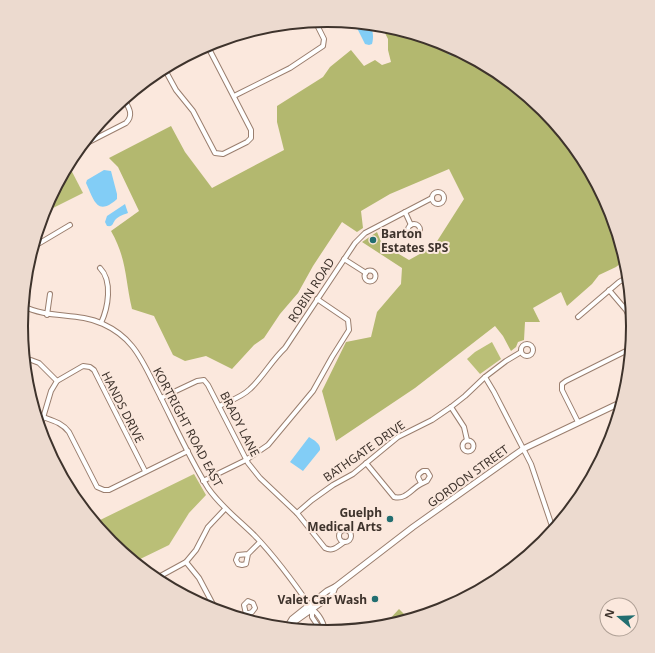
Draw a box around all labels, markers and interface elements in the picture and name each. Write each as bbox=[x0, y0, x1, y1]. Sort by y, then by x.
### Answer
place label: Barton Estates SPS bbox=[381, 225, 449, 256]
marker: Barton Estates SPS bbox=[368, 235, 378, 245]
street label: ROBIN ROAD bbox=[284, 254, 338, 326]
street label: KORTRIGHT ROAD EAST bbox=[149, 364, 227, 490]
street label: HANDS DRIVE bbox=[98, 368, 148, 446]
street label: BRADY LANE bbox=[216, 388, 264, 460]
street label: BATHGATE DRIVE bbox=[320, 416, 408, 486]
street label: GORDON STREET bbox=[424, 441, 512, 511]
place label: Guelph Medical Arts bbox=[307, 504, 382, 535]
marker: Guelph Medical Arts bbox=[385, 514, 395, 524]
place label: Valet Car Wash bbox=[277, 591, 367, 608]
marker: Valet Car Wash bbox=[370, 594, 380, 604]
north arrow bbox=[599, 597, 639, 637]
text: N bbox=[601, 607, 618, 620]

